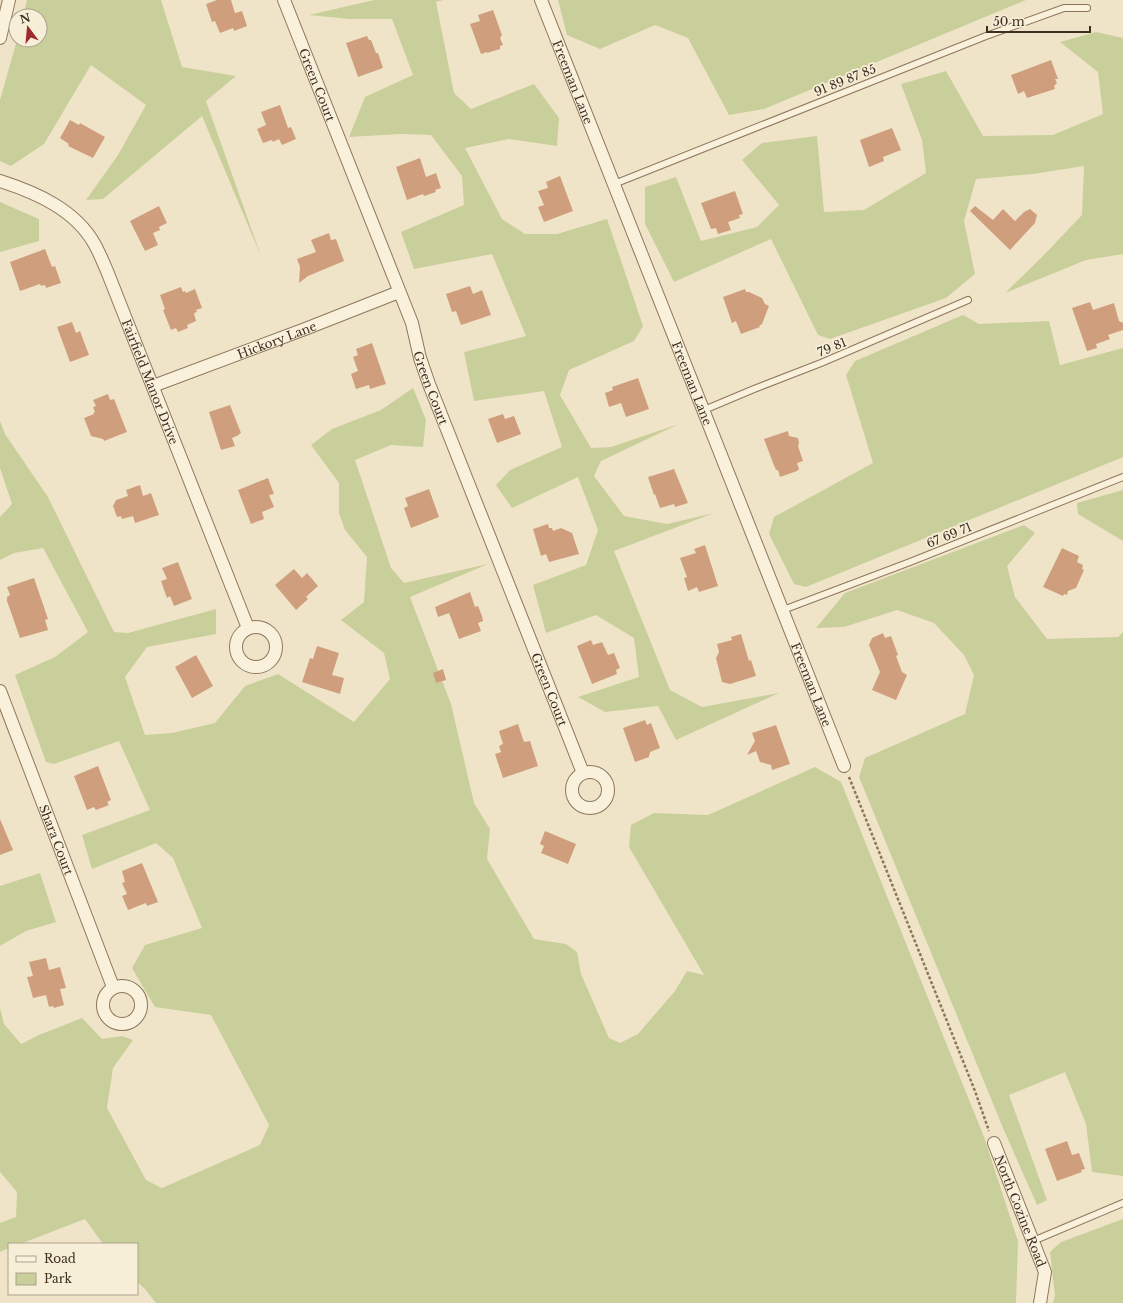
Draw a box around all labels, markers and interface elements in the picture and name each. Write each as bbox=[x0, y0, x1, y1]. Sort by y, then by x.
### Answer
north arrow bbox=[8, 8, 48, 48]
scale bar bbox=[987, 8, 1090, 34]
text: N bbox=[18, 10, 33, 27]
text: 50 m bbox=[993, 14, 1025, 29]
street label: Freeman Lane bbox=[550, 38, 597, 126]
street label: Green Court bbox=[296, 46, 339, 124]
street label: 91 89 87 85 bbox=[812, 61, 878, 99]
street label: Fairfield Manor Drive bbox=[119, 317, 182, 447]
street label: Hickory Lane bbox=[235, 318, 318, 361]
street label: 79 81 bbox=[815, 334, 849, 360]
street label: Freeman Lane bbox=[669, 339, 716, 427]
street label: Green Court bbox=[411, 349, 452, 427]
street label: 67 69 71 bbox=[924, 519, 974, 551]
street label: Freeman Lane bbox=[788, 640, 835, 729]
street label: Green Court bbox=[529, 650, 571, 728]
street label: Shara Court bbox=[36, 802, 77, 877]
street label: North Cozine Road bbox=[992, 1153, 1050, 1269]
legend bbox=[8, 1243, 138, 1295]
text: Road bbox=[44, 1251, 76, 1266]
text: Park bbox=[44, 1271, 72, 1286]

